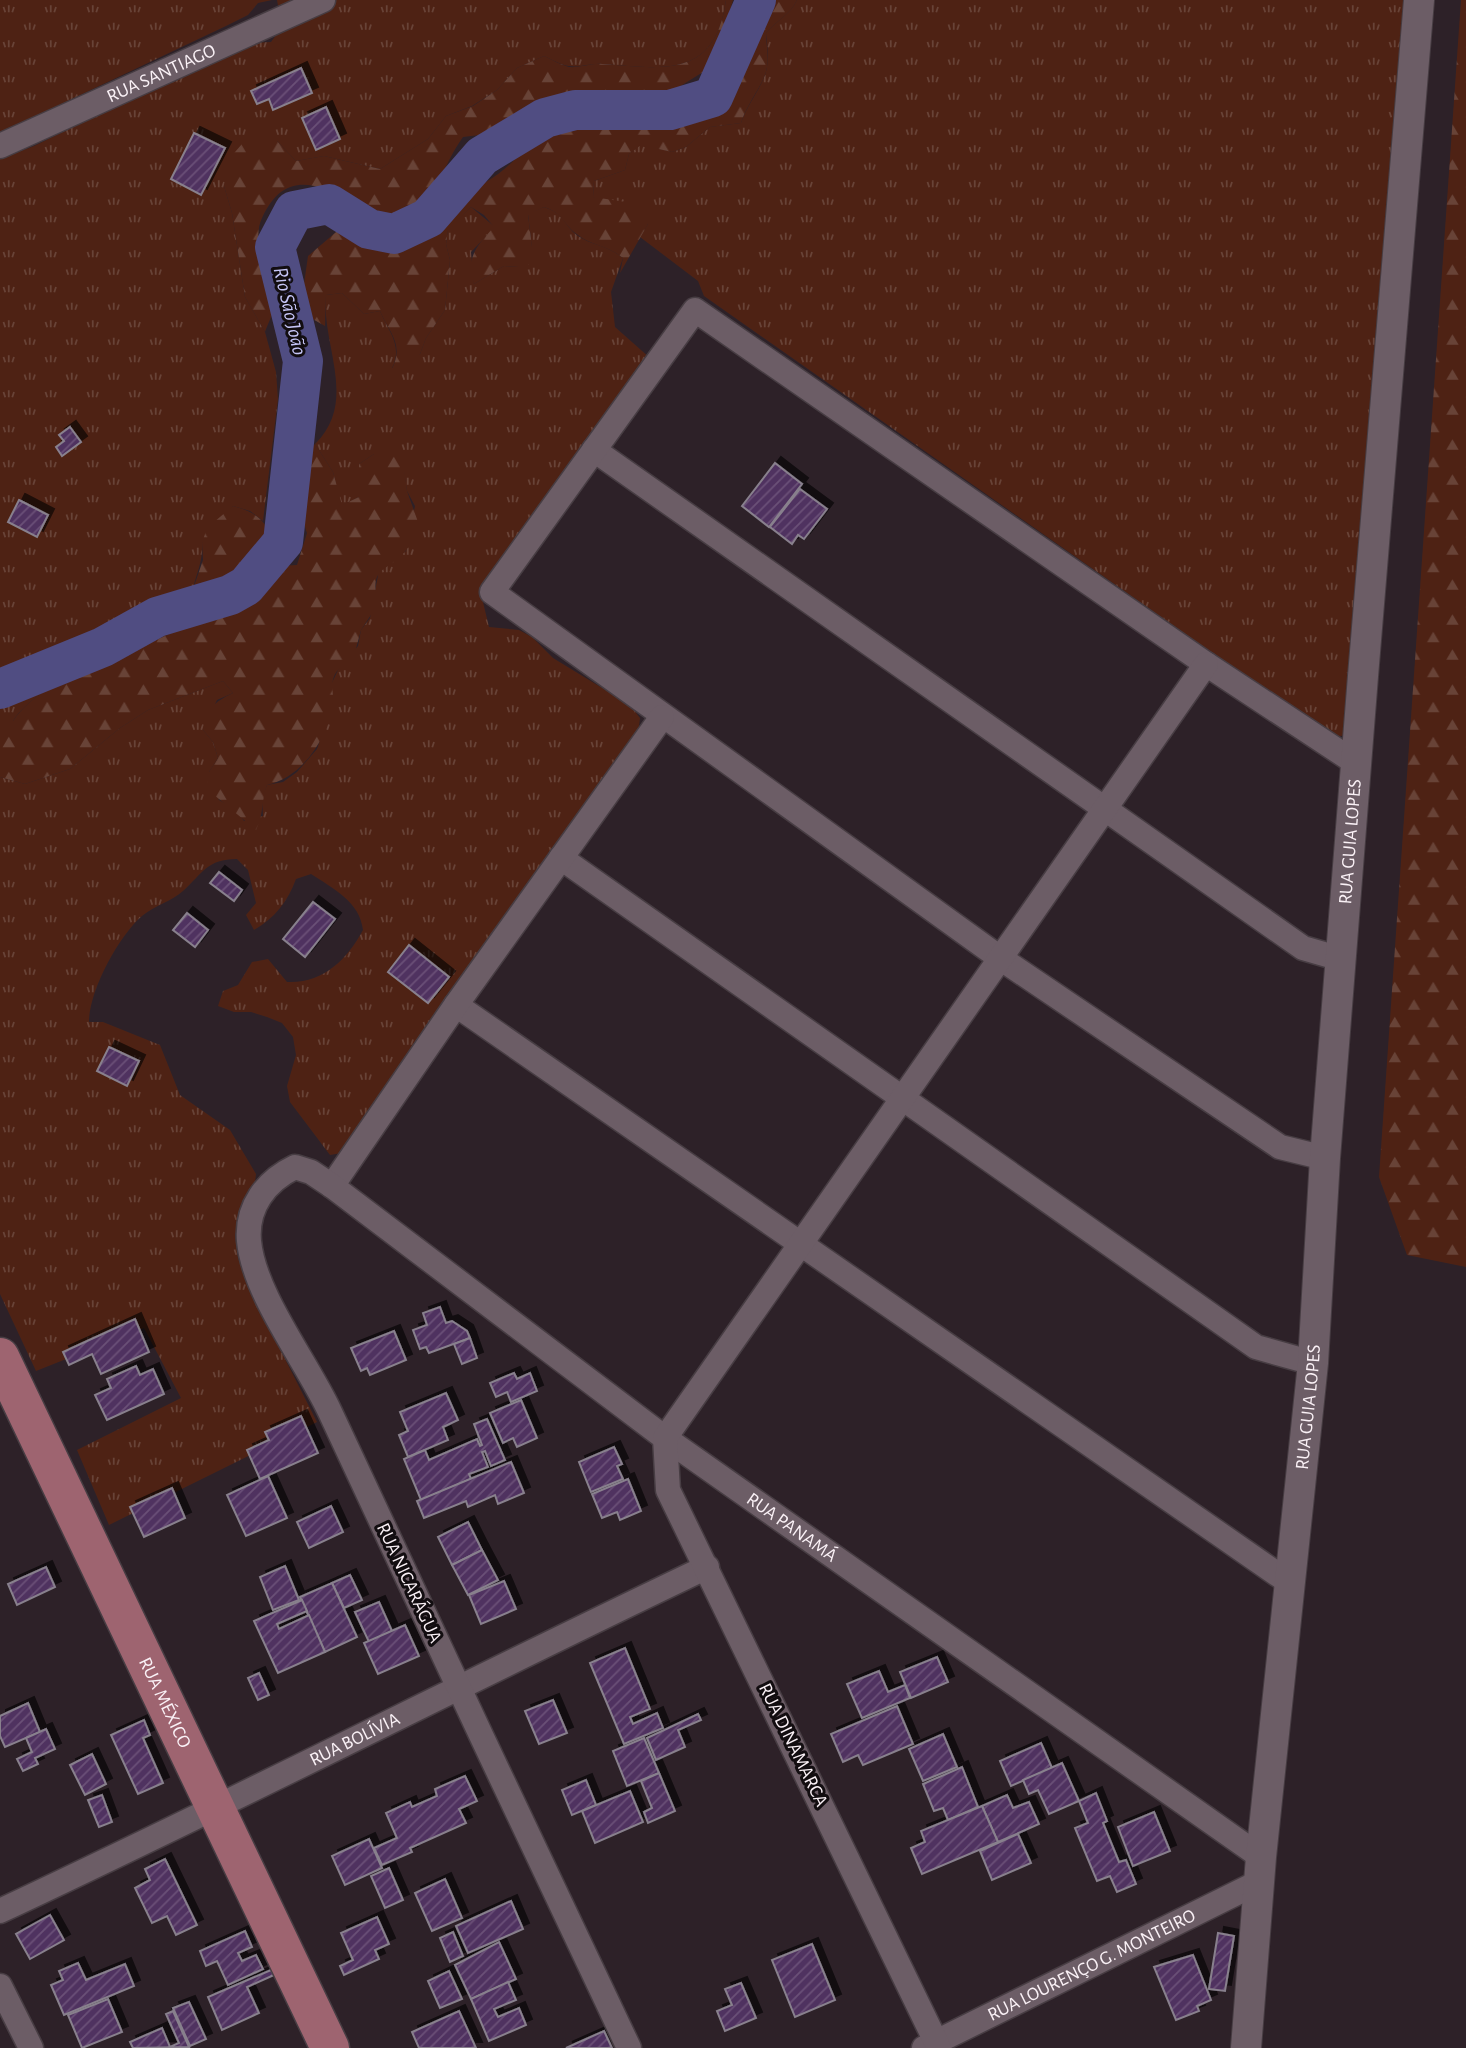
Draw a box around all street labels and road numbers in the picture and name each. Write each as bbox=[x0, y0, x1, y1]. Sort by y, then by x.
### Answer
street label: RUA SANTIAGO bbox=[104, 40, 219, 106]
street label: RUA GUIA LOPES bbox=[1336, 778, 1364, 905]
street label: RUA GUIA LOPES bbox=[1292, 1344, 1324, 1471]
street label: RUA PANAMÁ bbox=[743, 1489, 842, 1565]
street label: RUA NICARÁGUA bbox=[373, 1519, 447, 1646]
street label: RUA MÉXICO bbox=[135, 1654, 195, 1751]
street label: RUA DINAMARCA bbox=[755, 1680, 831, 1810]
street label: RUA BOLÍVIA bbox=[307, 1709, 403, 1769]
street label: RUA LOURENÇO G. MONTEIRO bbox=[985, 1906, 1199, 2024]

